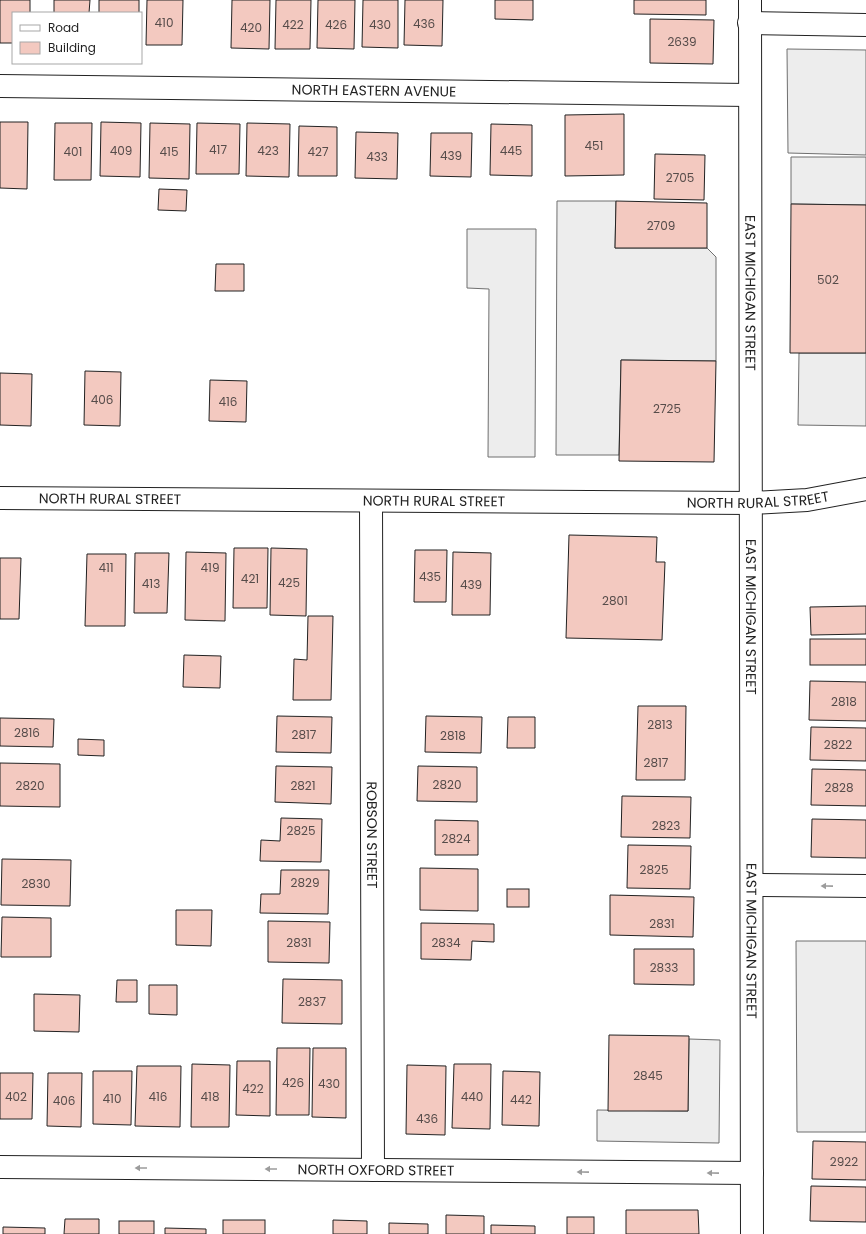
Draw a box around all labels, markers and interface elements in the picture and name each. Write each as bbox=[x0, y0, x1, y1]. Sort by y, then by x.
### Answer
legend bbox=[12, 12, 142, 64]
house number: 410 bbox=[155, 14, 173, 31]
house number: 436 bbox=[413, 15, 435, 32]
house number: 422 bbox=[282, 16, 304, 33]
house number: 426 bbox=[325, 16, 347, 33]
house number: 430 bbox=[369, 16, 391, 33]
text: Road bbox=[48, 19, 79, 36]
house number: 420 bbox=[240, 19, 262, 36]
house number: 2639 bbox=[667, 33, 697, 50]
text: Building bbox=[48, 39, 96, 56]
street label: NORTH EASTERN AVENUE bbox=[292, 80, 456, 101]
house number: 451 bbox=[585, 137, 603, 154]
house number: 417 bbox=[209, 141, 227, 158]
house number: 409 bbox=[110, 142, 132, 159]
house number: 423 bbox=[257, 142, 279, 159]
house number: 445 bbox=[500, 142, 522, 159]
house number: 401 bbox=[64, 143, 82, 160]
house number: 415 bbox=[160, 143, 178, 160]
house number: 427 bbox=[307, 143, 329, 160]
house number: 439 bbox=[440, 147, 462, 164]
house number: 433 bbox=[366, 148, 388, 165]
house number: 2705 bbox=[666, 169, 694, 186]
street label: EAST MICHIGAN STREET bbox=[740, 215, 761, 371]
house number: 2709 bbox=[647, 217, 675, 234]
house number: 502 bbox=[817, 271, 839, 288]
house number: 406 bbox=[91, 391, 113, 408]
house number: 416 bbox=[218, 393, 238, 410]
house number: 2725 bbox=[653, 400, 681, 417]
street label: NORTH RURAL STREET bbox=[687, 486, 831, 513]
street label: NORTH RURAL STREET bbox=[39, 488, 182, 509]
street label: NORTH RURAL STREET bbox=[363, 490, 506, 511]
street label: EAST MICHIGAN STREET bbox=[741, 539, 761, 695]
house number: 411 bbox=[98, 559, 114, 576]
house number: 419 bbox=[201, 559, 219, 576]
house number: 435 bbox=[419, 568, 441, 585]
house number: 421 bbox=[241, 570, 259, 587]
house number: 425 bbox=[278, 574, 300, 591]
house number: 413 bbox=[142, 575, 160, 592]
house number: 439 bbox=[460, 576, 482, 593]
house number: 2801 bbox=[602, 592, 628, 609]
house number: 2818 bbox=[831, 693, 857, 710]
house number: 2813 bbox=[647, 716, 673, 733]
house number: 2816 bbox=[14, 724, 40, 741]
house number: 2817 bbox=[292, 726, 317, 743]
house number: 2818 bbox=[440, 727, 466, 744]
house number: 2822 bbox=[824, 736, 852, 753]
house number: 2817 bbox=[644, 754, 669, 771]
house number: 2820 bbox=[433, 776, 461, 793]
house number: 2820 bbox=[16, 777, 44, 794]
house number: 2821 bbox=[290, 777, 316, 794]
house number: 2828 bbox=[825, 779, 853, 796]
street label: ROBSON STREET bbox=[362, 781, 382, 889]
house number: 2823 bbox=[652, 817, 680, 834]
house number: 2825 bbox=[287, 822, 315, 839]
house number: 2824 bbox=[442, 830, 471, 847]
house number: 2825 bbox=[640, 861, 668, 878]
street label: EAST MICHIGAN STREET bbox=[741, 863, 762, 1019]
house number: 2829 bbox=[291, 874, 319, 891]
house number: 2830 bbox=[21, 875, 51, 892]
one-way arrow bbox=[821, 882, 833, 889]
house number: 2831 bbox=[649, 915, 675, 932]
house number: 2831 bbox=[286, 934, 312, 951]
house number: 2834 bbox=[431, 934, 461, 951]
house number: 2833 bbox=[650, 959, 678, 976]
house number: 2837 bbox=[298, 993, 326, 1010]
house number: 2845 bbox=[633, 1067, 663, 1084]
house number: 426 bbox=[282, 1074, 304, 1091]
house number: 430 bbox=[318, 1075, 340, 1092]
house number: 422 bbox=[242, 1080, 264, 1097]
house number: 402 bbox=[5, 1088, 27, 1105]
house number: 416 bbox=[148, 1088, 168, 1105]
house number: 418 bbox=[201, 1088, 219, 1105]
house number: 440 bbox=[461, 1088, 483, 1105]
house number: 410 bbox=[103, 1090, 121, 1107]
house number: 442 bbox=[510, 1091, 532, 1108]
house number: 406 bbox=[53, 1092, 75, 1109]
house number: 436 bbox=[416, 1110, 438, 1127]
house number: 2922 bbox=[830, 1153, 858, 1170]
street label: NORTH OXFORD STREET bbox=[298, 1159, 455, 1181]
one-way arrow bbox=[134, 1165, 147, 1171]
one-way arrow bbox=[264, 1166, 277, 1172]
one-way arrow bbox=[576, 1169, 589, 1175]
one-way arrow bbox=[706, 1170, 719, 1176]

